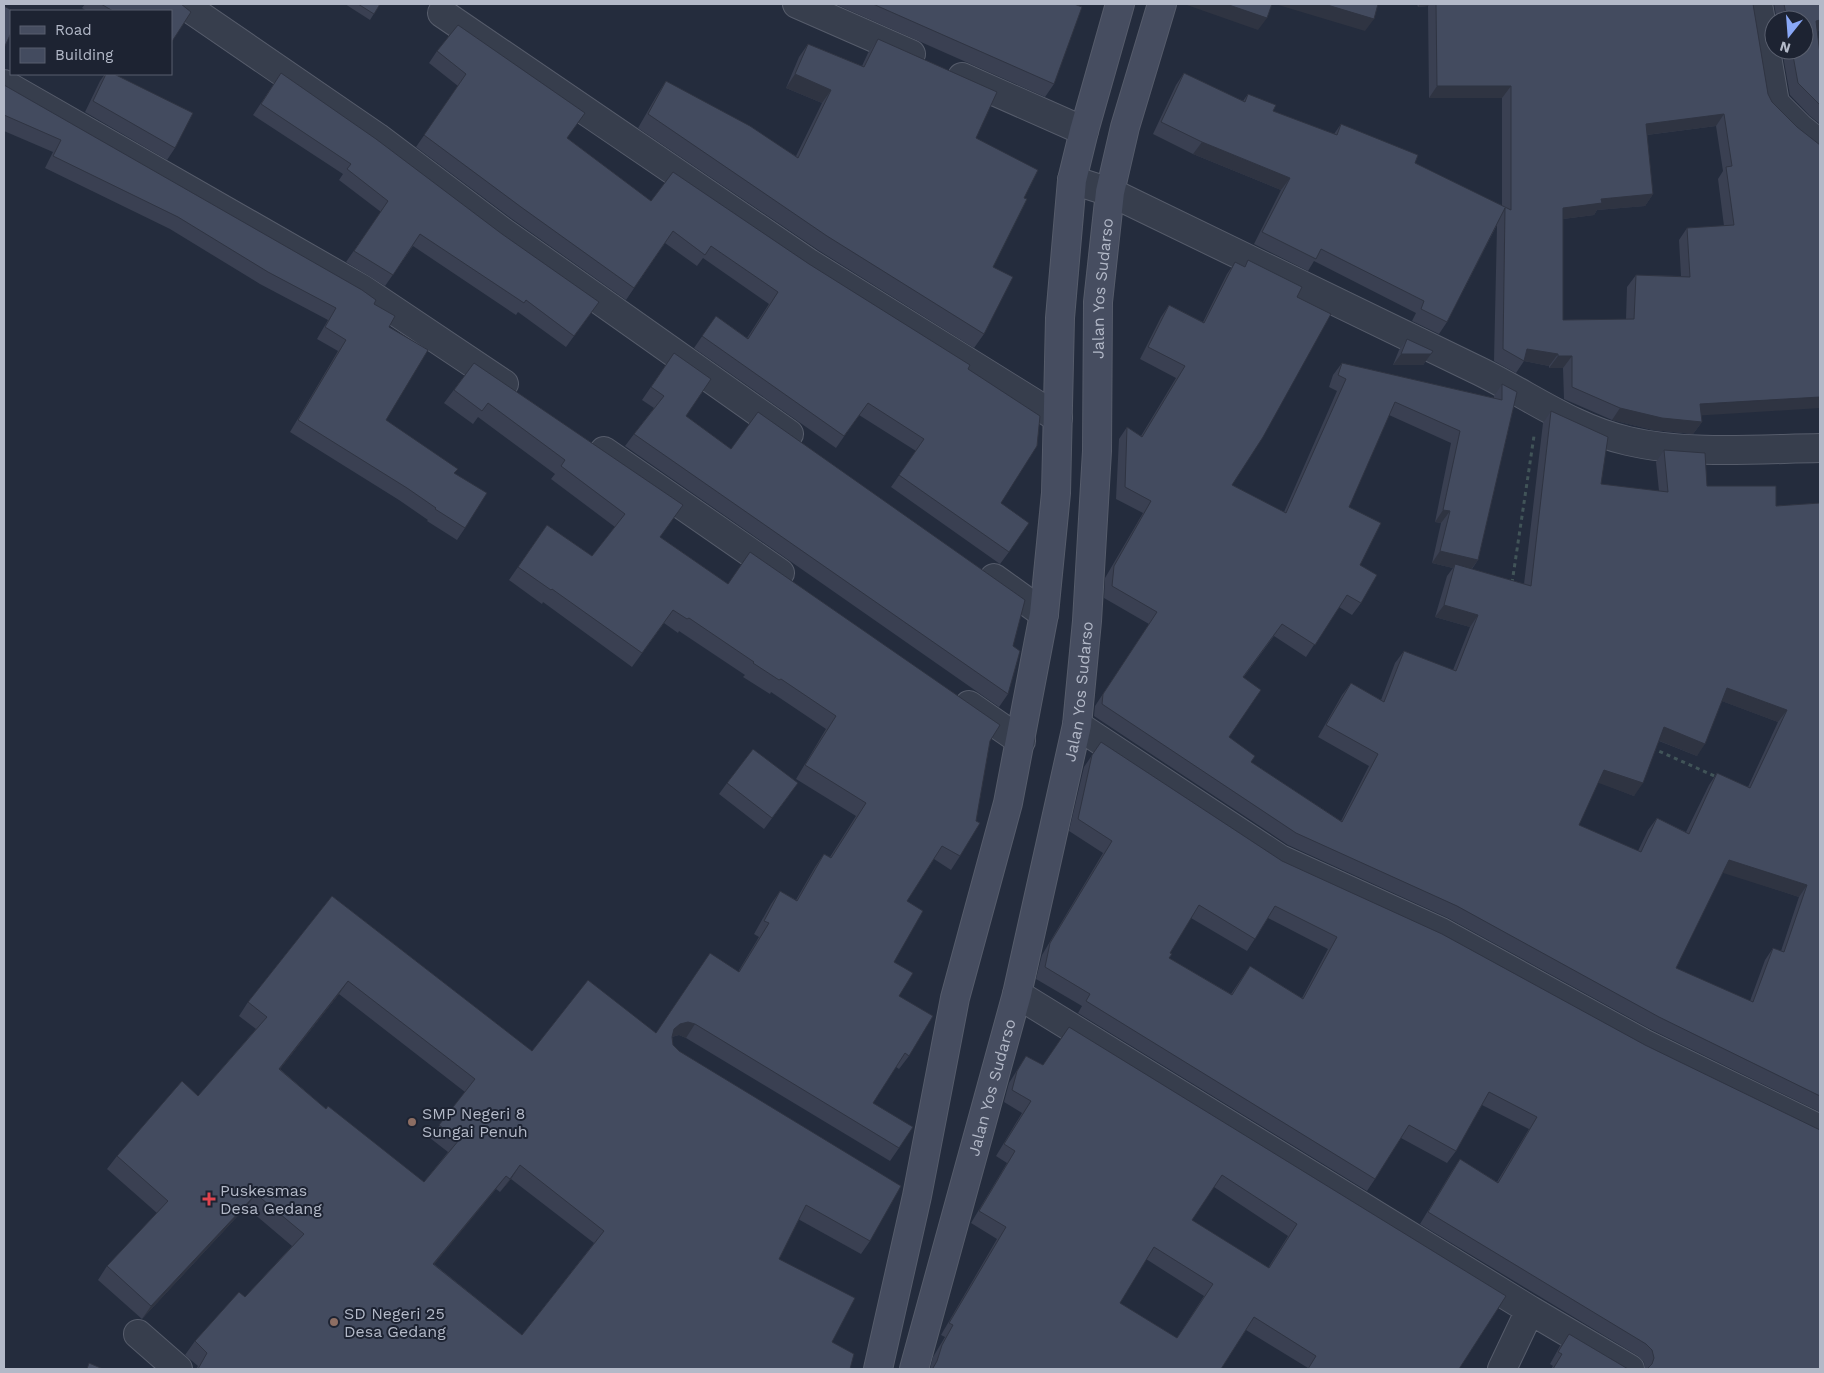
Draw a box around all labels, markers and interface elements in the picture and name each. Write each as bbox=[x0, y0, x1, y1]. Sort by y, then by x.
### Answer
legend bbox=[10, 10, 172, 75]
north arrow bbox=[1764, 10, 1814, 60]
text: Road bbox=[55, 21, 92, 39]
text: N bbox=[1778, 38, 1792, 57]
text: Building bbox=[55, 46, 113, 64]
street label: Jalan Yos Sudarso bbox=[1089, 217, 1117, 359]
street label: Jalan Yos Sudarso bbox=[1060, 620, 1097, 764]
street label: Jalan Yos Sudarso bbox=[964, 1017, 1020, 1158]
place label: SMP Negeri 8 Sungai Penuh bbox=[422, 1104, 528, 1141]
marker: SMP Negeri 8 Sungai Penuh bbox=[406, 1116, 418, 1128]
place label: Puskesmas Desa Gedang bbox=[220, 1181, 322, 1218]
marker: Puskesmas Desa Gedang bbox=[202, 1192, 216, 1206]
place label: SD Negeri 25 Desa Gedang bbox=[344, 1304, 446, 1341]
marker: SD Negeri 25 Desa Gedang bbox=[328, 1316, 340, 1328]

